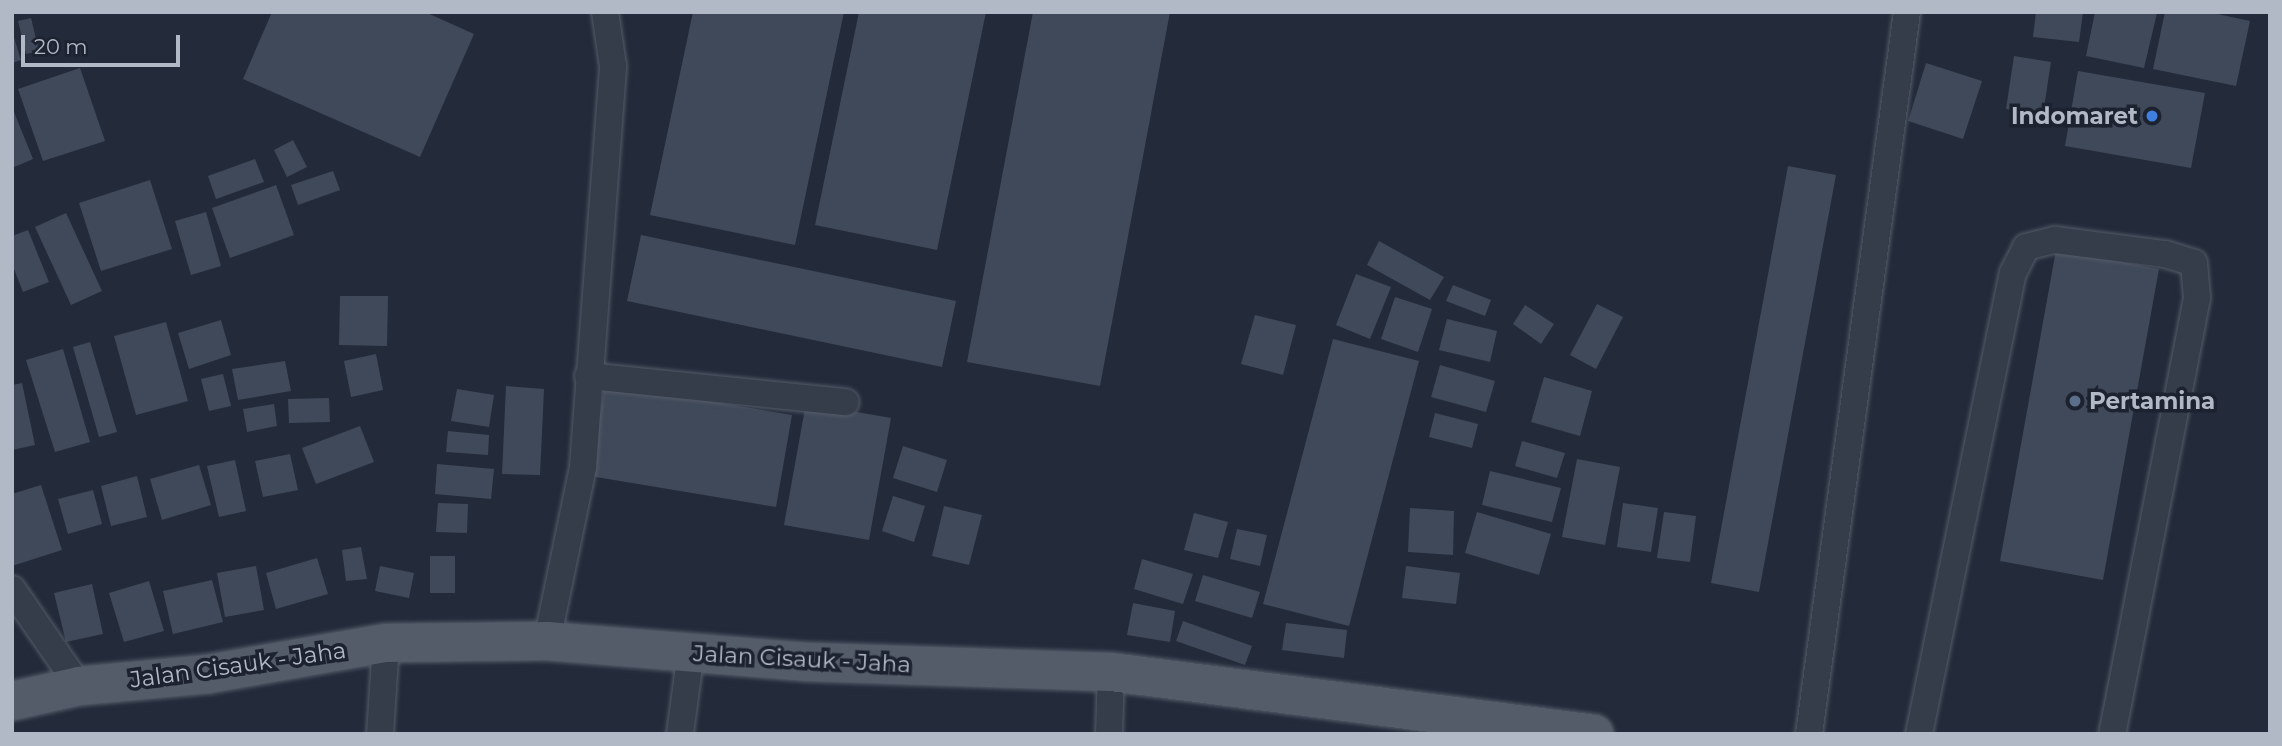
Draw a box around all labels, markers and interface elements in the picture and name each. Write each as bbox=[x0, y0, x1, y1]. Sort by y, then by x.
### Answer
scale bar bbox=[24, 21, 184, 65]
text: 20 m bbox=[34, 34, 88, 59]
place label: Indomaret bbox=[2011, 102, 2138, 130]
marker: Indomaret bbox=[2144, 108, 2160, 124]
place label: Pertamina bbox=[2089, 387, 2215, 415]
marker: Pertamina bbox=[2067, 393, 2083, 409]
street label: Jalan Cisauk - Jaha bbox=[128, 636, 348, 694]
street label: Jalan Cisauk - Jaha bbox=[692, 640, 912, 678]

